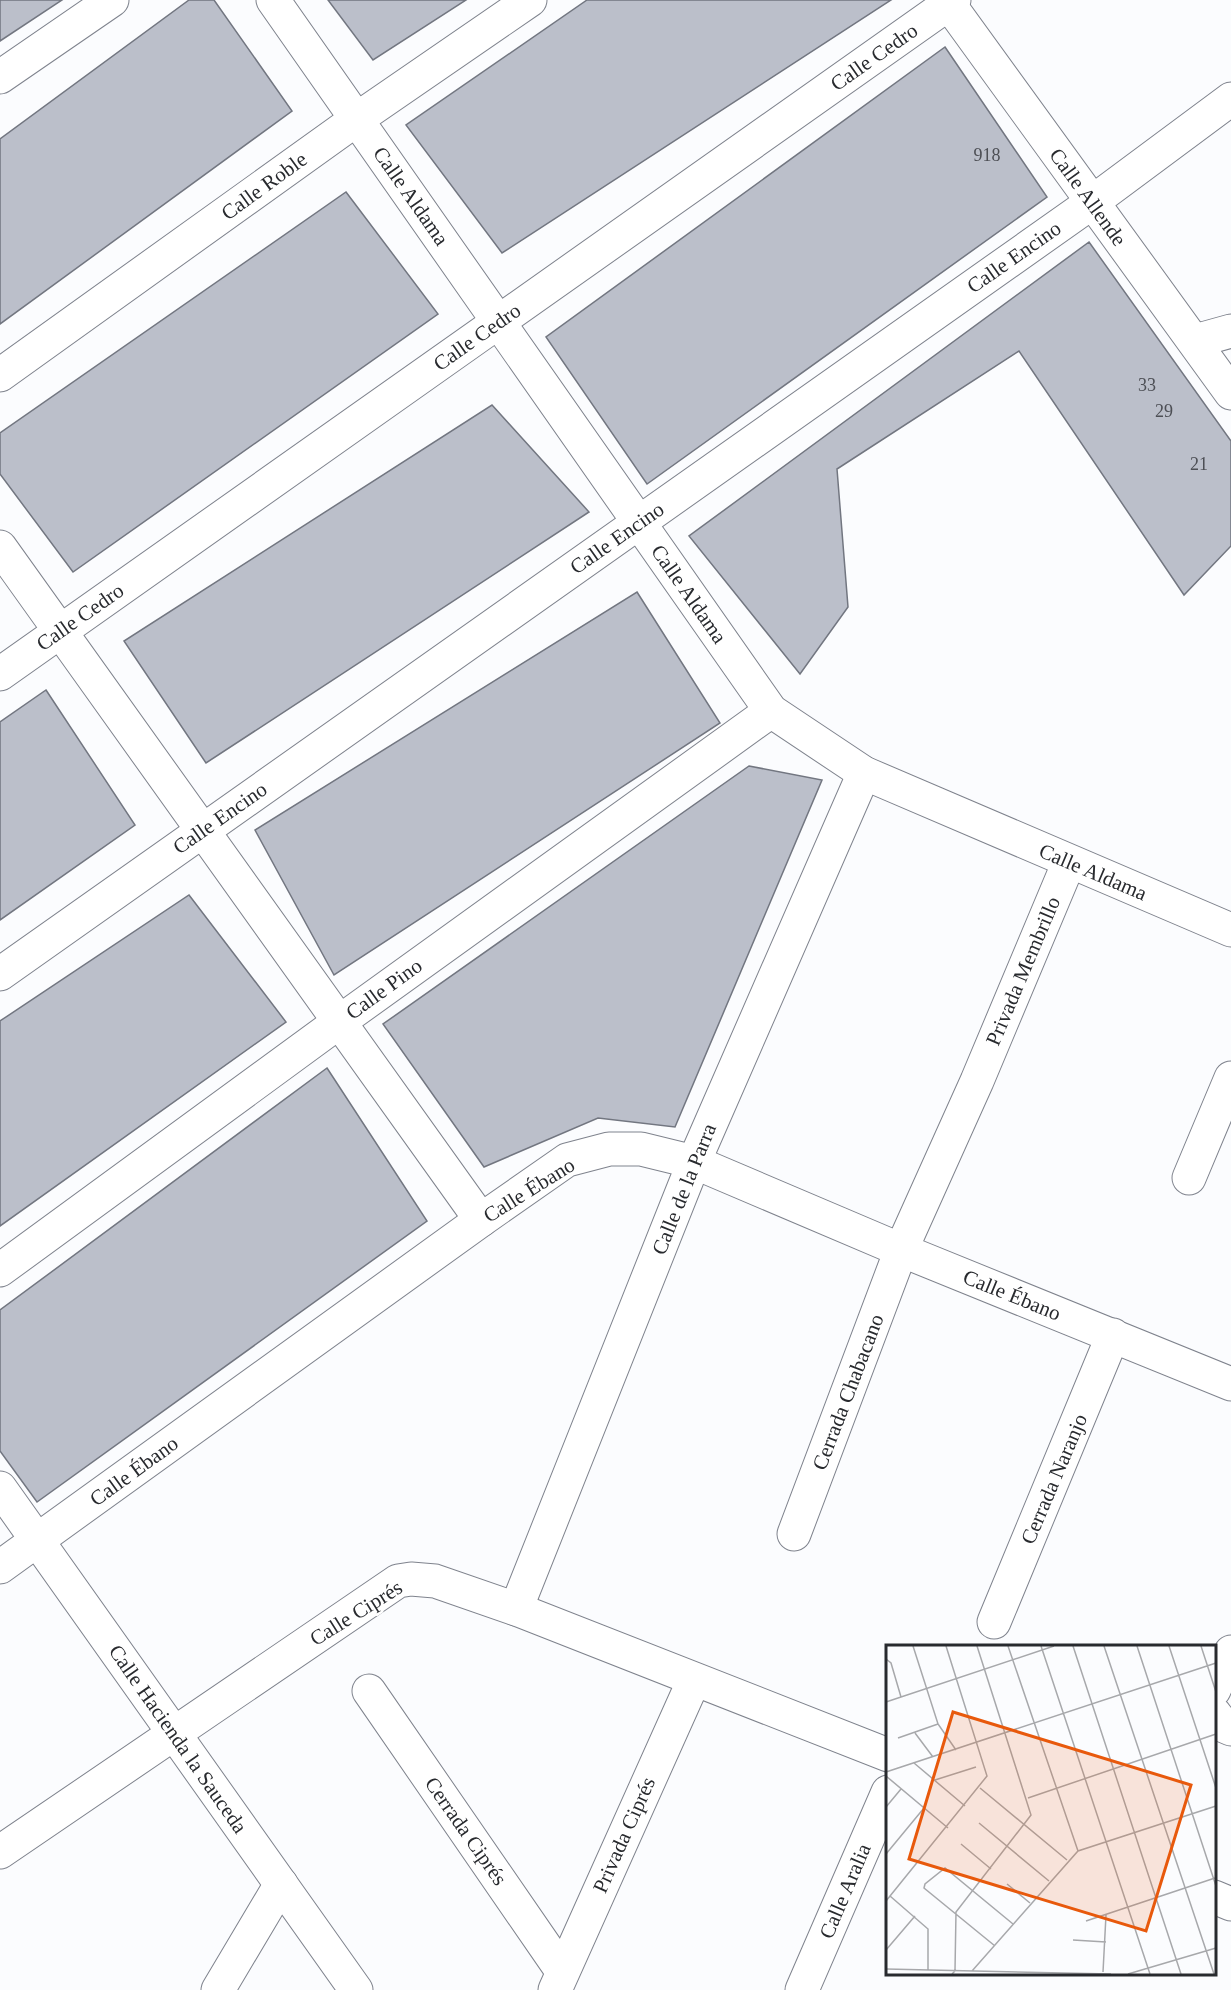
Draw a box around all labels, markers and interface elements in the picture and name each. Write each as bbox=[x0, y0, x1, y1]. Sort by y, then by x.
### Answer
street label: Calle Cedro bbox=[826, 18, 922, 96]
street label: Calle Aldama bbox=[368, 142, 454, 250]
street label: Calle Allende bbox=[1045, 143, 1131, 251]
house number: 918 bbox=[974, 145, 1001, 165]
street label: Calle Roble bbox=[217, 147, 311, 225]
street label: Calle Encino bbox=[962, 216, 1066, 298]
street label: Calle Cedro bbox=[429, 298, 525, 376]
house number: 33 bbox=[1138, 375, 1156, 395]
house number: 29 bbox=[1155, 401, 1173, 421]
house number: 21 bbox=[1190, 454, 1208, 474]
street label: Calle Encino bbox=[565, 497, 669, 579]
street label: Calle Aldama bbox=[646, 540, 732, 648]
street label: Calle Cedro bbox=[32, 578, 128, 656]
street label: Calle Encino bbox=[168, 777, 272, 859]
street label: Calle Aldama bbox=[1035, 839, 1151, 906]
street label: Privada Membrillo bbox=[981, 893, 1065, 1049]
street label: Calle Pino bbox=[341, 953, 427, 1025]
street label: Calle de la Parra bbox=[647, 1119, 721, 1258]
street label: Calle Ébano bbox=[479, 1152, 579, 1228]
street label: Calle Ébano bbox=[960, 1265, 1064, 1325]
street label: Cerrada Chabacano bbox=[807, 1311, 889, 1473]
street label: Cerrada Naranjo bbox=[1016, 1410, 1092, 1548]
street label: Calle Ébano bbox=[85, 1431, 183, 1511]
street label: Calle Ciprés bbox=[305, 1575, 407, 1651]
street label: Calle Hacienda la Sauceda bbox=[104, 1640, 253, 1838]
inset map bbox=[886, 1645, 1216, 1975]
street label: Cerrada Ciprés bbox=[420, 1772, 512, 1890]
street label: Privada Ciprés bbox=[588, 1773, 660, 1897]
street label: Calle Aralia bbox=[814, 1839, 876, 1942]

